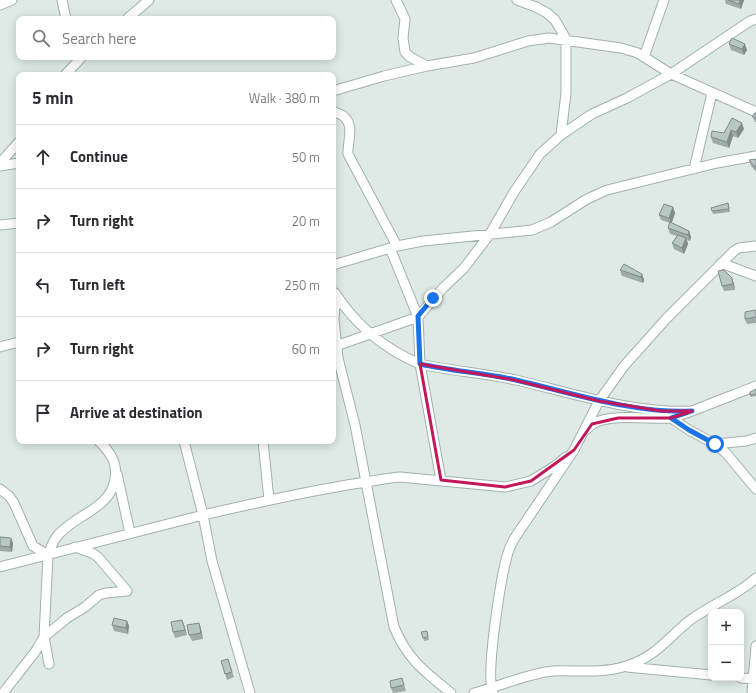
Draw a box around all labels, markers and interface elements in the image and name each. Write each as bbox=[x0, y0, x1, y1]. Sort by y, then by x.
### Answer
search box bbox=[16, 16, 336, 60]
icon: search bbox=[30, 27, 52, 49]
text: Search here bbox=[62, 27, 136, 50]
text: 5 min bbox=[32, 85, 73, 111]
text: Walk · 380 m bbox=[249, 88, 320, 108]
text: Continue bbox=[70, 145, 128, 168]
icon: ahead bbox=[32, 146, 54, 168]
text: 50 m bbox=[292, 147, 320, 167]
text: Turn right bbox=[70, 209, 134, 232]
icon: right bbox=[32, 210, 54, 232]
text: 20 m bbox=[292, 211, 320, 231]
text: Turn left bbox=[70, 273, 125, 296]
icon: left bbox=[32, 274, 54, 296]
text: 250 m bbox=[284, 275, 320, 295]
route end bbox=[424, 289, 442, 307]
text: Turn right bbox=[70, 337, 134, 360]
icon: right bbox=[32, 338, 54, 360]
text: 60 m bbox=[292, 339, 320, 359]
text: Arrive at destination bbox=[70, 401, 203, 424]
icon: arrive bbox=[32, 402, 54, 424]
route start bbox=[706, 435, 724, 453]
map controls bbox=[708, 609, 744, 681]
button: + bbox=[708, 609, 744, 645]
button: − bbox=[708, 645, 744, 681]

